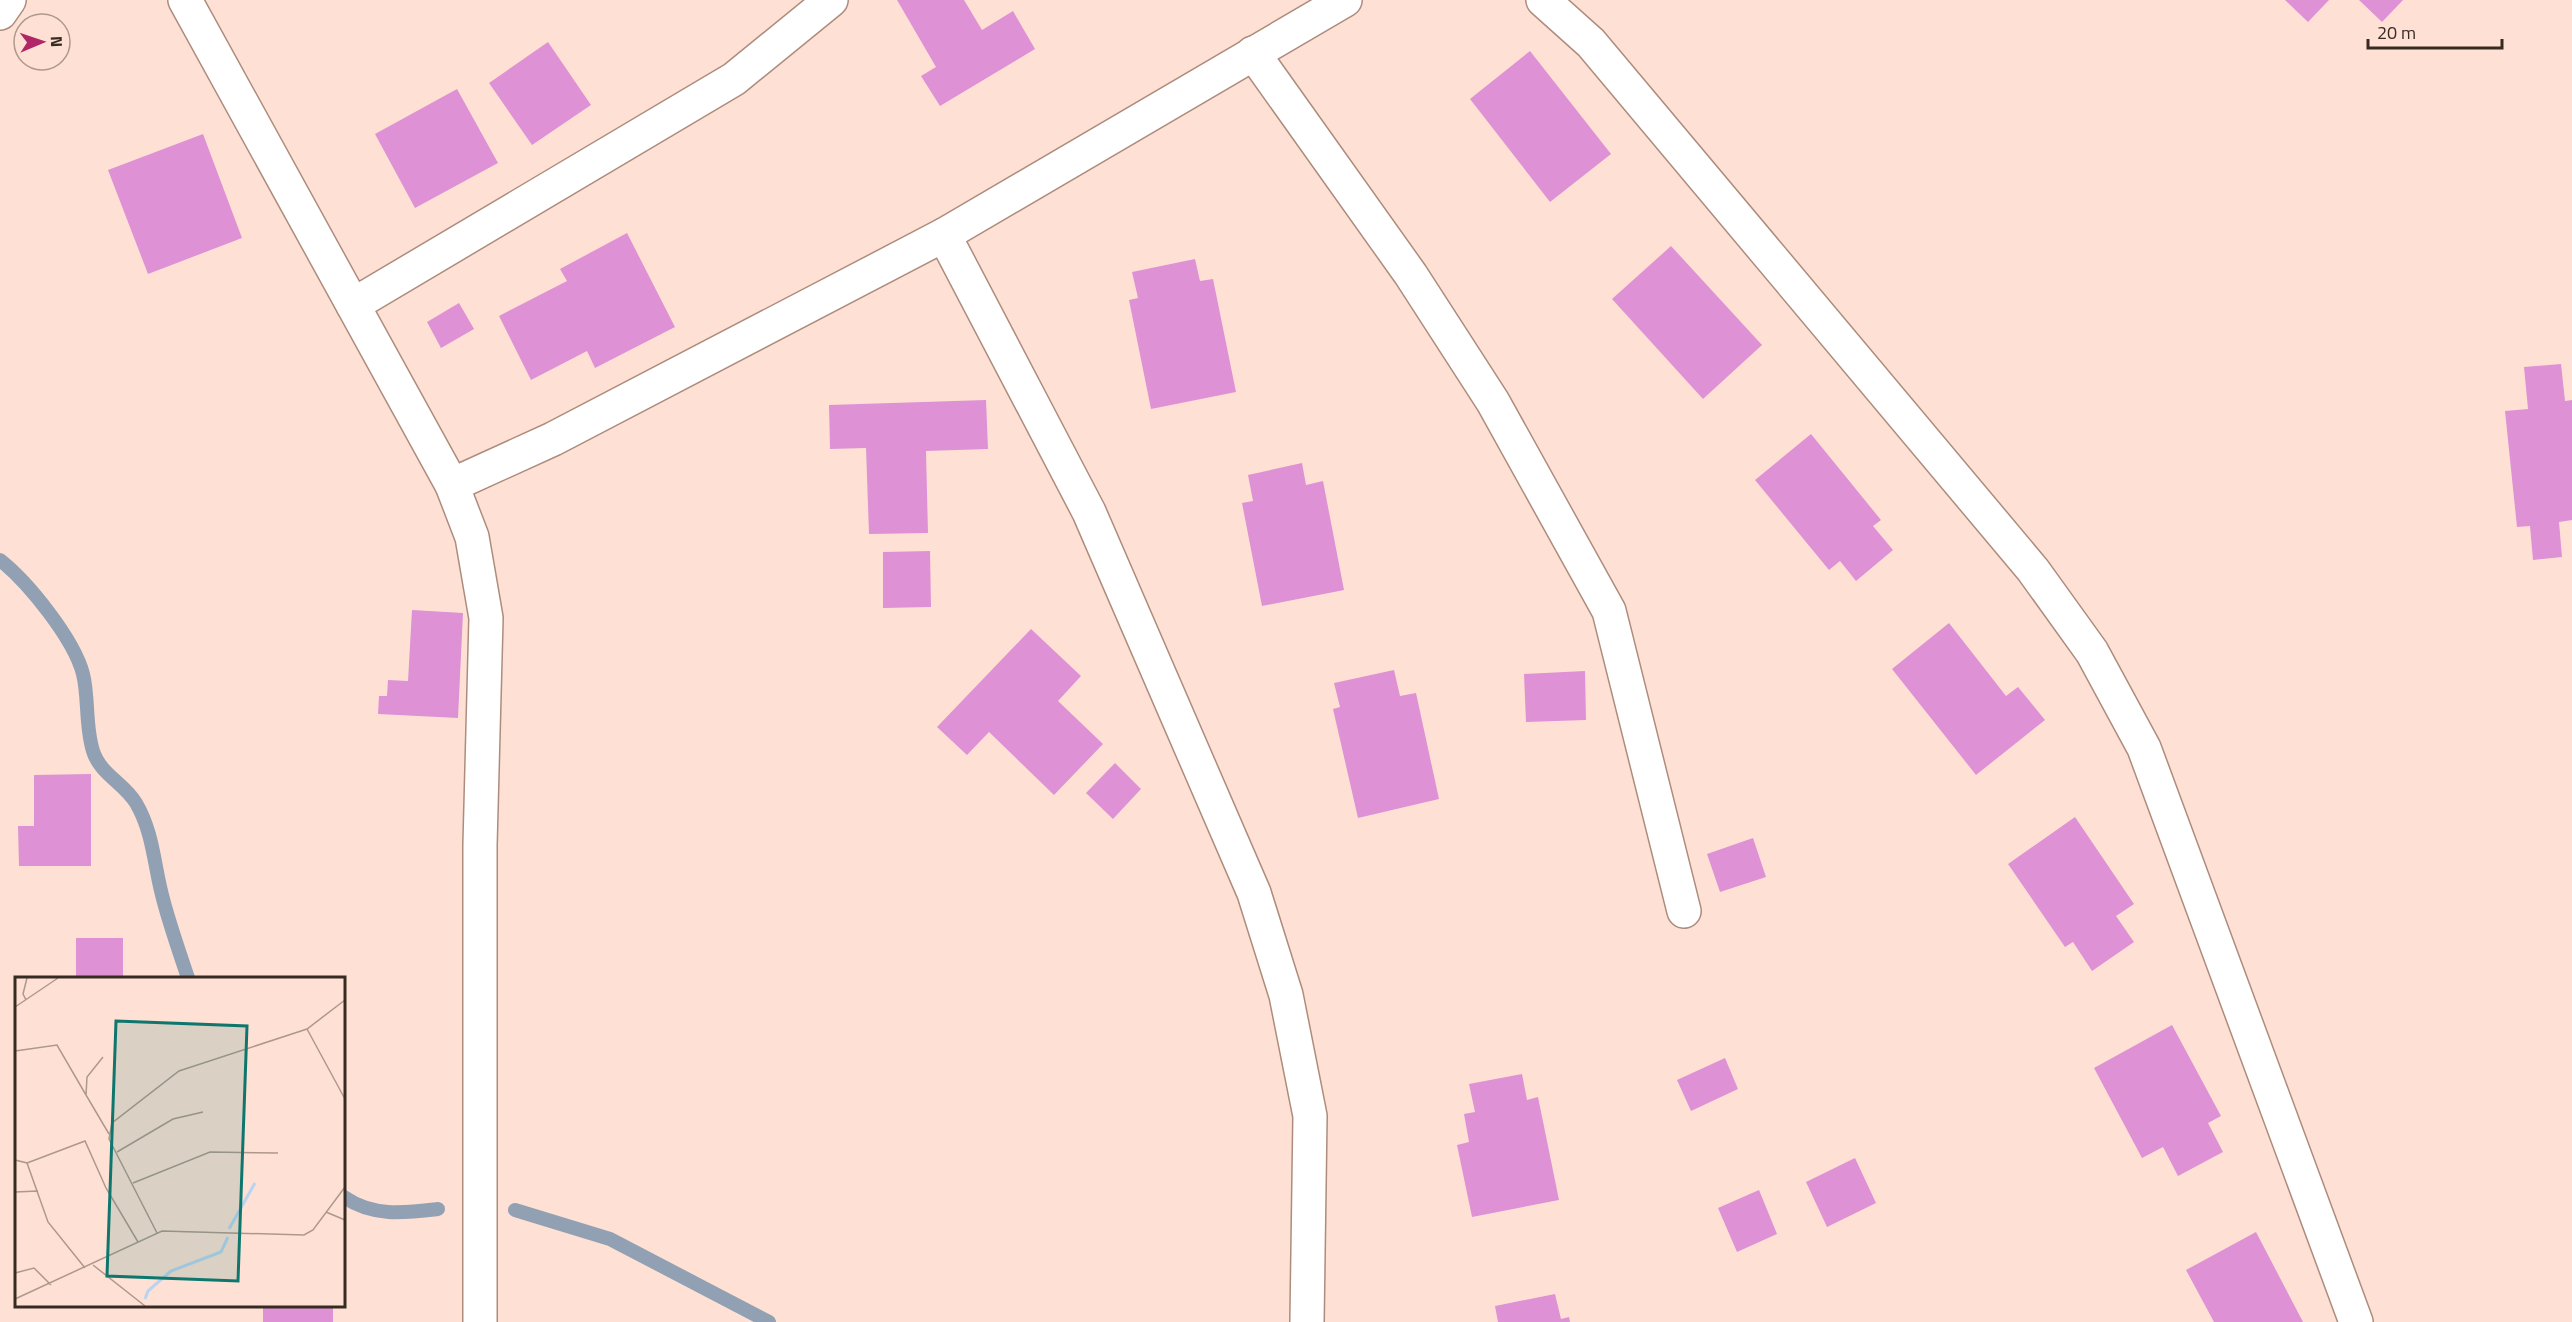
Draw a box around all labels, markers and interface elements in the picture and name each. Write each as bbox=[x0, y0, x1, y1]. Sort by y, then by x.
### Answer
north arrow bbox=[12, 12, 72, 72]
scale bar bbox=[2368, 12, 2502, 50]
text: 20 m bbox=[2377, 19, 2416, 46]
text: N bbox=[45, 36, 69, 47]
inset map bbox=[15, 977, 345, 1307]

